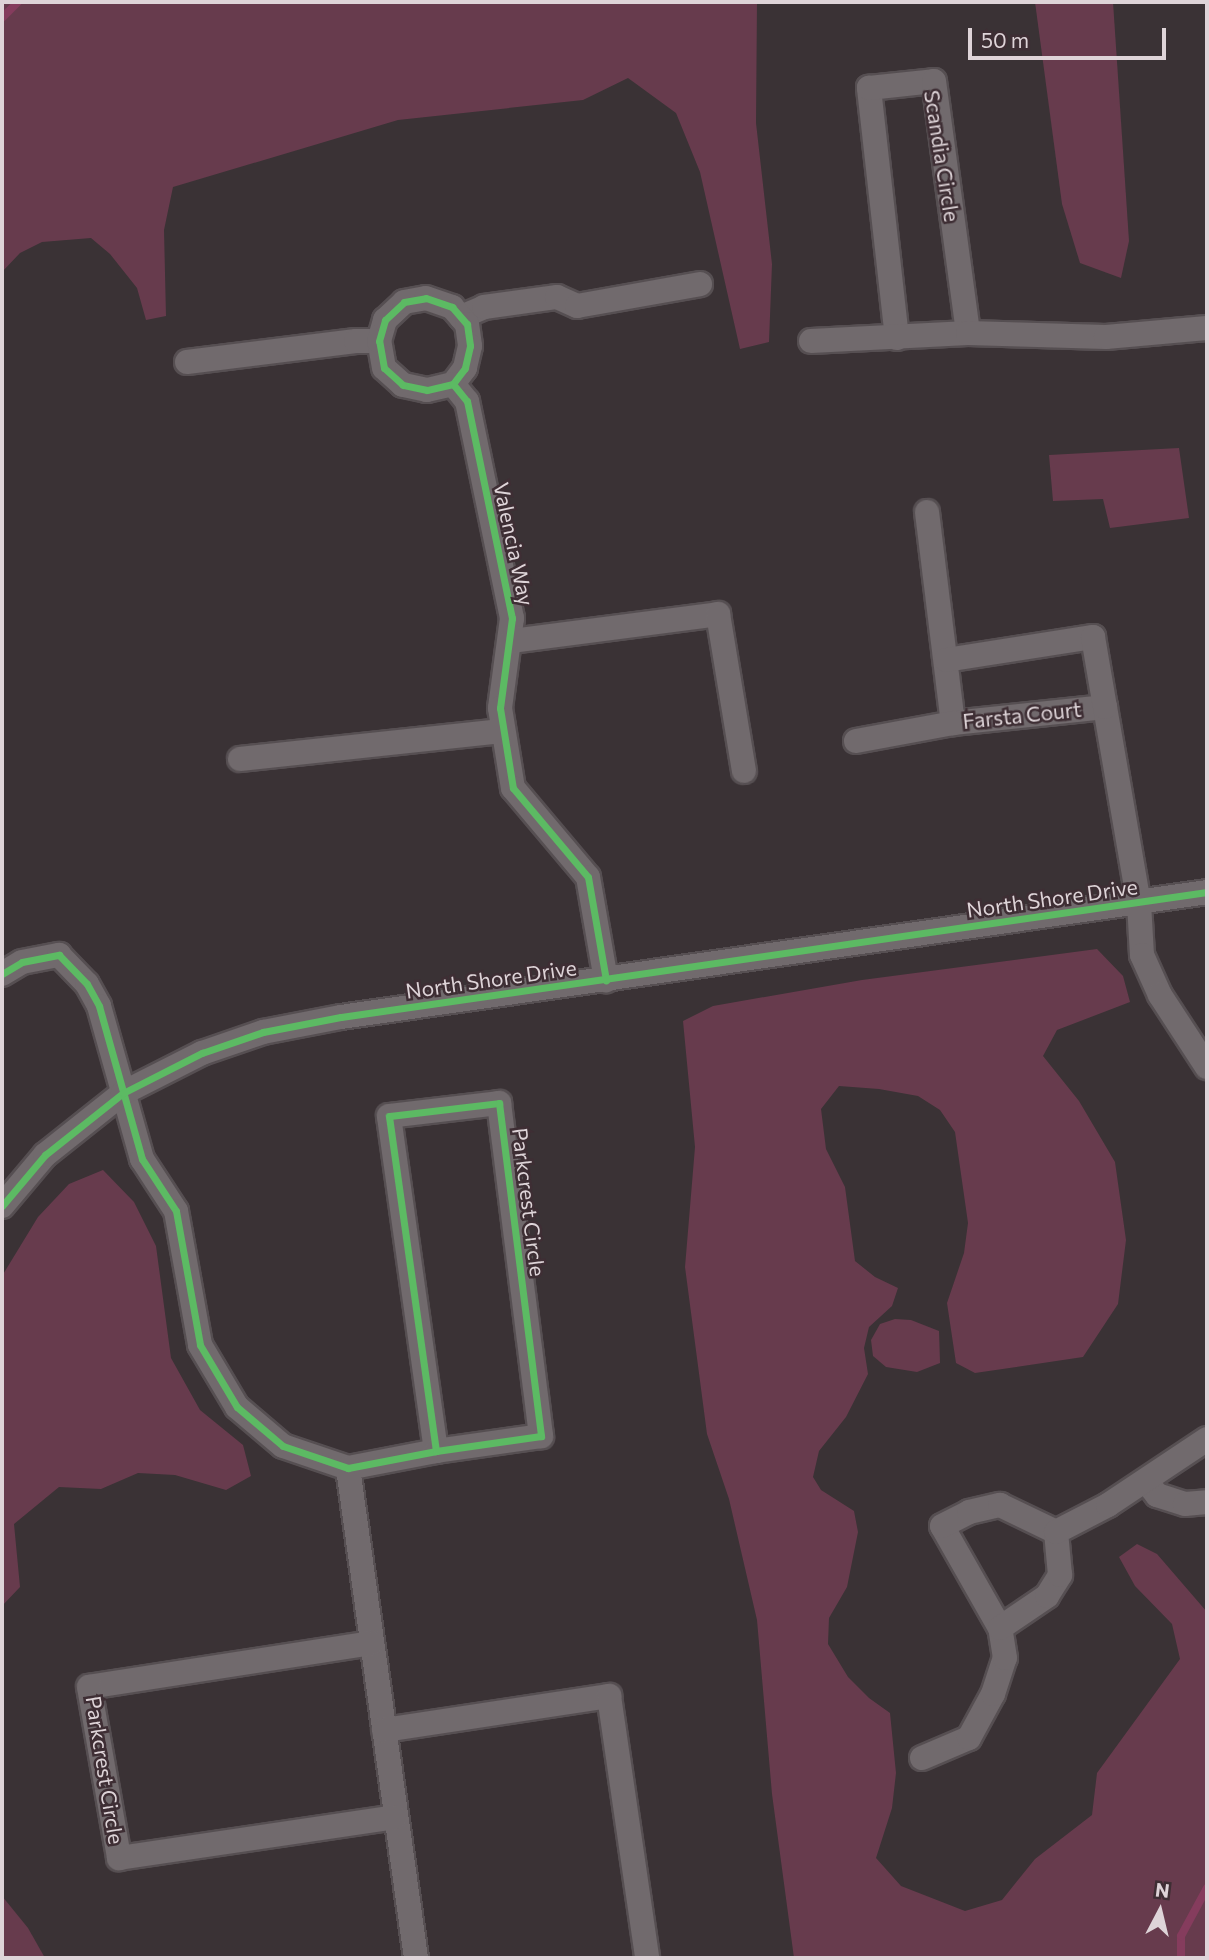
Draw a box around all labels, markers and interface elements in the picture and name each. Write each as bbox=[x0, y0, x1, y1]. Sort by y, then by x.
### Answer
scale bar bbox=[971, 14, 1169, 58]
text: 50 m bbox=[981, 27, 1029, 52]
street label: Scandia Circle bbox=[919, 88, 965, 224]
street label: Valencia Way bbox=[489, 480, 539, 608]
street label: Farsta Court bbox=[961, 696, 1083, 734]
street label: North Shore Drive bbox=[965, 874, 1139, 922]
street label: North Shore Drive bbox=[404, 955, 578, 1003]
street label: Parkcrest Circle bbox=[507, 1126, 551, 1278]
street label: Parkcrest Circle bbox=[81, 1694, 129, 1846]
north arrow bbox=[1125, 1876, 1195, 1946]
text: N bbox=[1154, 1877, 1171, 1902]

